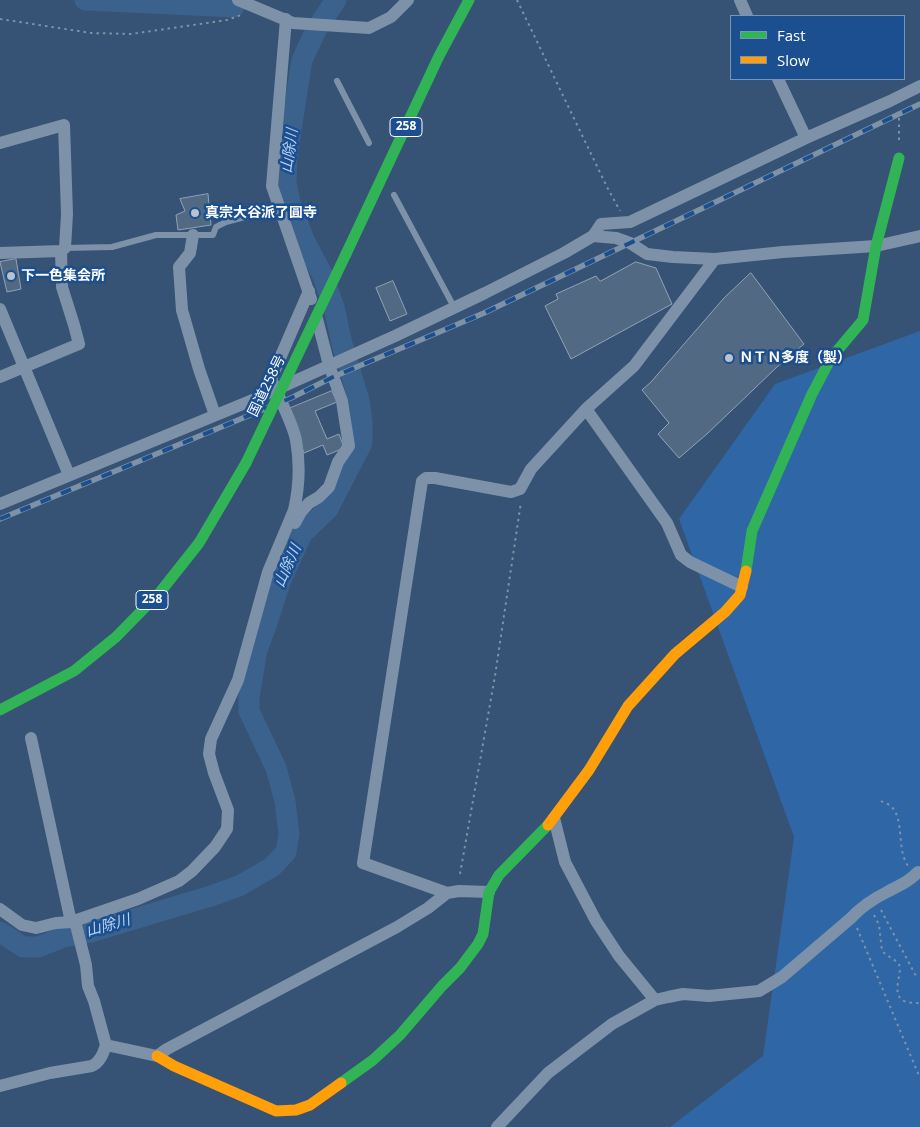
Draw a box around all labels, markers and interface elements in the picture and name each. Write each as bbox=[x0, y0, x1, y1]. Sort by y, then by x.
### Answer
legend bbox=[730, 15, 905, 80]
text: Fast bbox=[777, 25, 806, 45]
text: Slow bbox=[777, 50, 810, 70]
road number: 258 bbox=[390, 118, 422, 136]
water label: 山除川 bbox=[278, 127, 302, 175]
place label: 真宗大谷派了圓寺 bbox=[205, 205, 317, 221]
marker: 真宗大谷派了圓寺 bbox=[189, 207, 201, 219]
place label: 下一色集会所 bbox=[21, 268, 105, 284]
marker: 下一色集会所 bbox=[5, 270, 17, 282]
place label: ＮＴＮ多度（製） bbox=[739, 350, 851, 366]
marker: ＮＴＮ多度（製） bbox=[723, 352, 735, 364]
street label: 国道258号 bbox=[245, 353, 289, 419]
water label: 山除川 bbox=[271, 542, 305, 590]
road number: 258 bbox=[136, 590, 168, 610]
water label: 山除川 bbox=[84, 911, 132, 941]

